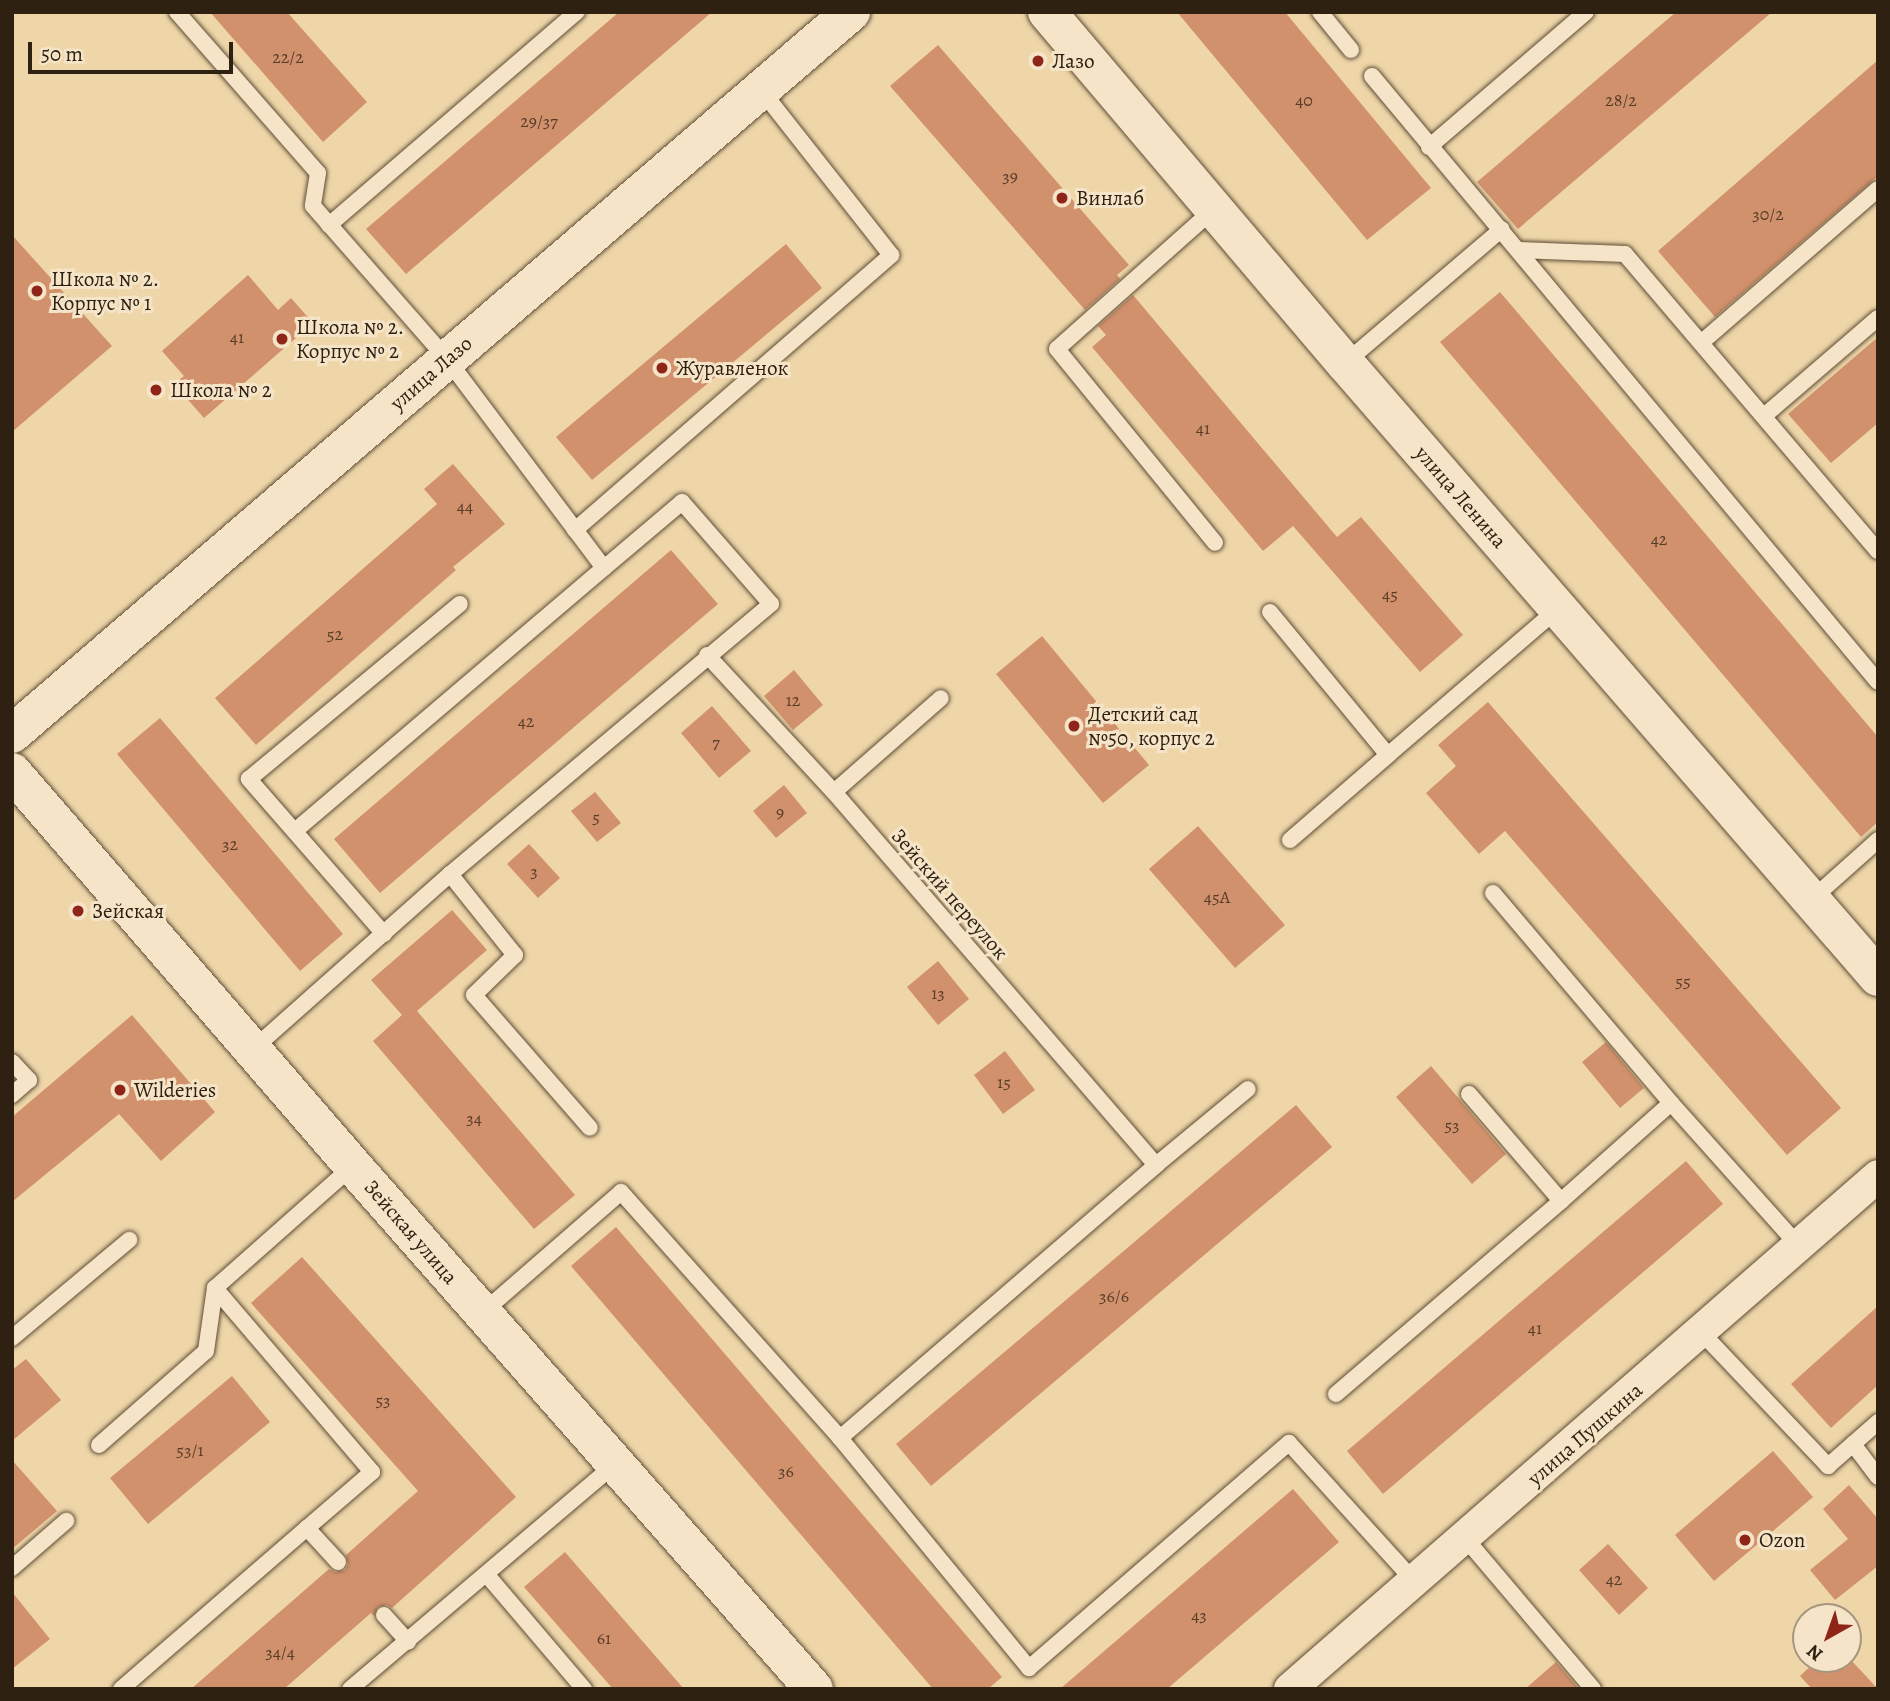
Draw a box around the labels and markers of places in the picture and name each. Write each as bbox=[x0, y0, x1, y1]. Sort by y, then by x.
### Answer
place label: Лазо bbox=[1052, 48, 1095, 74]
marker: Лазо bbox=[1030, 53, 1046, 69]
place label: Винлаб bbox=[1076, 185, 1144, 211]
marker: Винлаб bbox=[1054, 190, 1070, 206]
place label: Школа № 2. Корпус № 1 bbox=[51, 266, 159, 316]
marker: Школа № 2. Корпус № 1 bbox=[29, 283, 45, 299]
place label: Школа № 2. Корпус № 2 bbox=[296, 314, 404, 364]
marker: Школа № 2. Корпус № 2 bbox=[274, 331, 290, 347]
place label: Журавленок bbox=[676, 355, 789, 381]
marker: Журавленок bbox=[654, 360, 670, 376]
place label: Школа № 2 bbox=[170, 377, 272, 403]
marker: Школа № 2 bbox=[148, 382, 164, 398]
place label: Детский сад №50, корпус 2 bbox=[1088, 701, 1215, 751]
marker: Детский сад №50, корпус 2 bbox=[1066, 718, 1082, 734]
place label: Зейская bbox=[92, 898, 164, 924]
marker: Зейская bbox=[70, 903, 86, 919]
place label: Wilderies bbox=[134, 1077, 216, 1103]
marker: Wilderies bbox=[112, 1082, 128, 1098]
place label: Ozon bbox=[1759, 1527, 1805, 1553]
marker: Ozon bbox=[1737, 1532, 1753, 1548]

